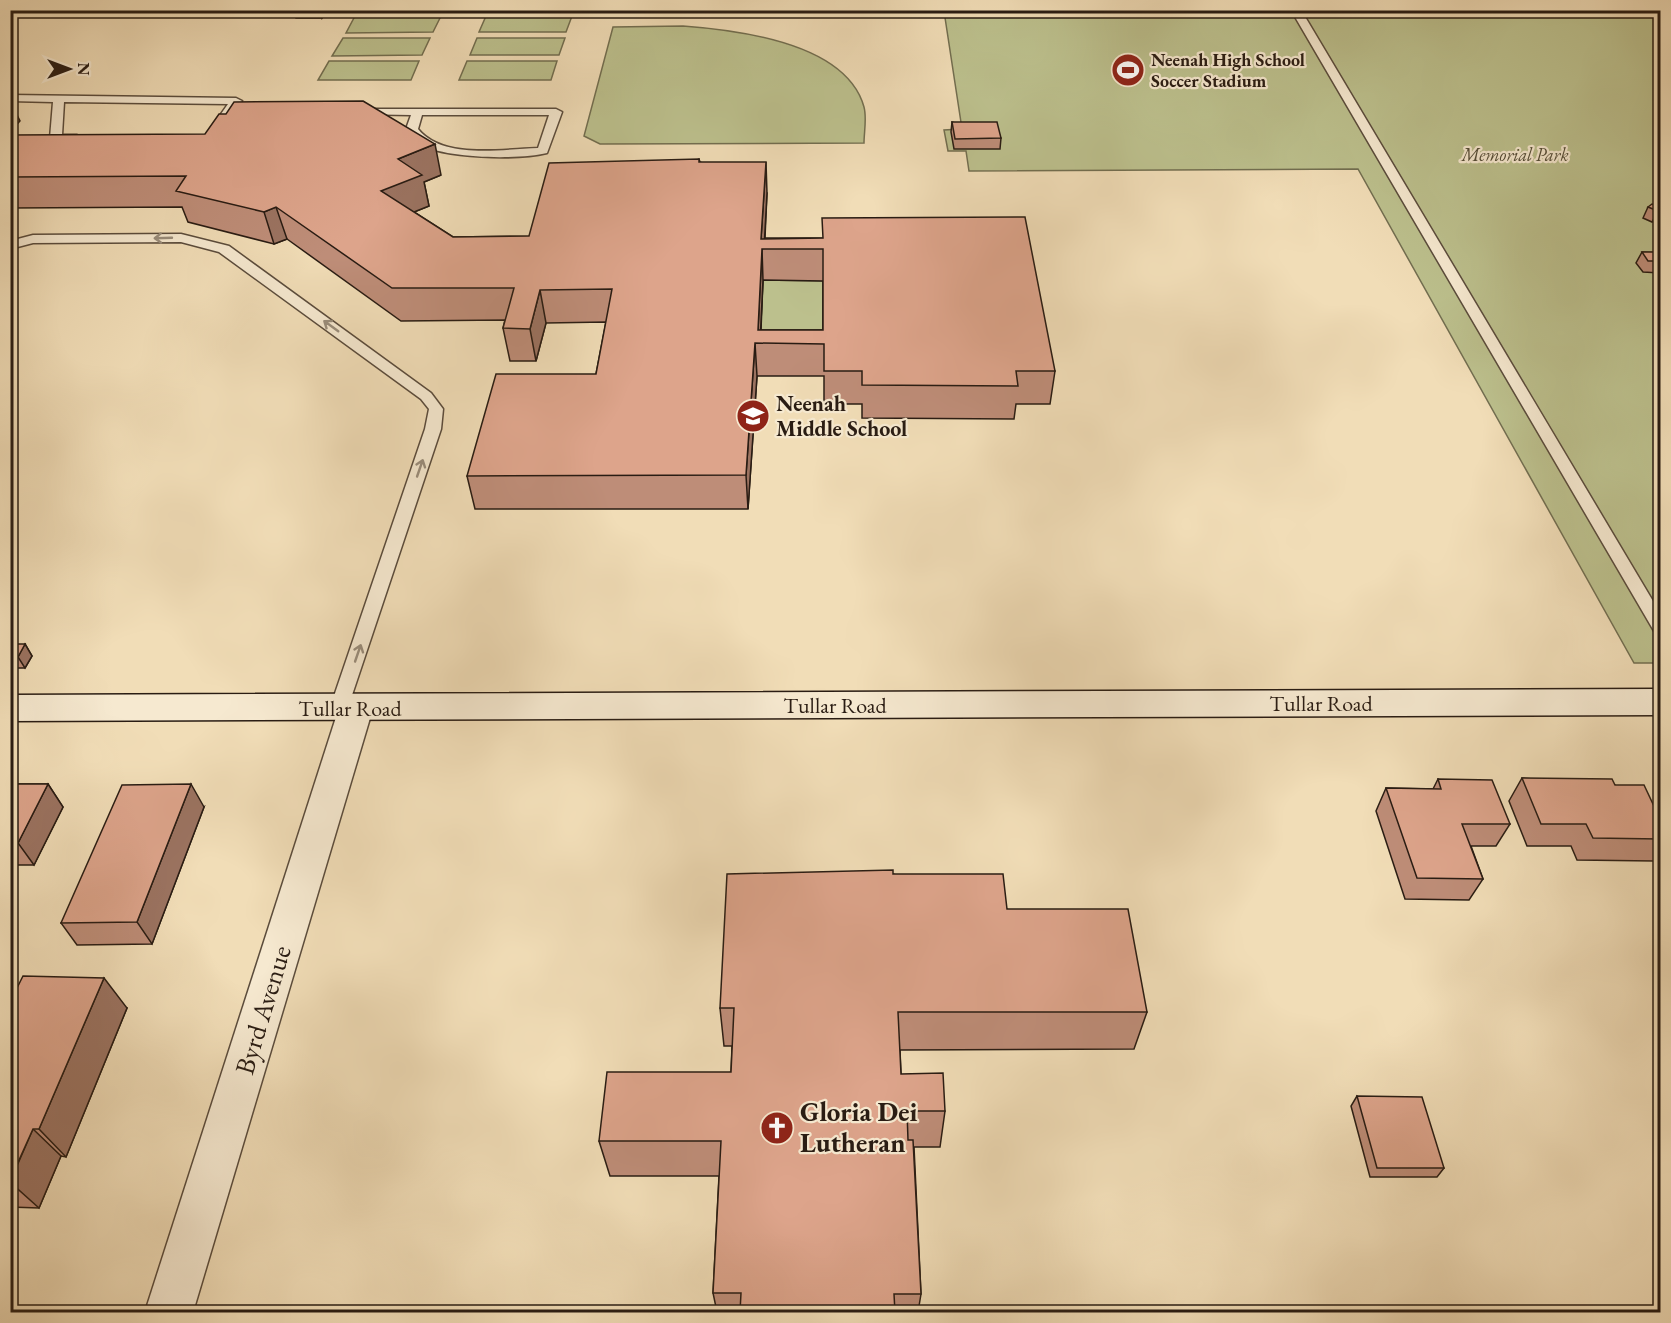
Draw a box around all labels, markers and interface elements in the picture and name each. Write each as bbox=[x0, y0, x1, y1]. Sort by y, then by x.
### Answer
north arrow bbox=[39, 39, 99, 99]
place label: Neenah High School Soccer Stadium bbox=[1151, 48, 1305, 92]
sports icon: Neenah High School Soccer Stadium bbox=[1110, 52, 1146, 88]
text: N bbox=[73, 63, 94, 76]
park label: Memorial Park bbox=[1460, 143, 1569, 166]
one-way arrow bbox=[153, 233, 173, 244]
one-way arrow bbox=[324, 320, 340, 333]
place label: Neenah Middle School bbox=[776, 389, 907, 443]
school or university icon: Neenah Middle School bbox=[735, 398, 771, 434]
one-way arrow bbox=[415, 459, 426, 478]
one-way arrow bbox=[354, 644, 365, 663]
street label: Tullar Road bbox=[1269, 689, 1374, 718]
street label: Tullar Road bbox=[783, 691, 888, 720]
street label: Tullar Road bbox=[298, 694, 403, 723]
street label: Byrd Avenue bbox=[226, 941, 299, 1079]
place label: Gloria Dei Lutheran bbox=[800, 1094, 918, 1160]
church icon: Gloria Dei Lutheran bbox=[759, 1110, 795, 1146]

